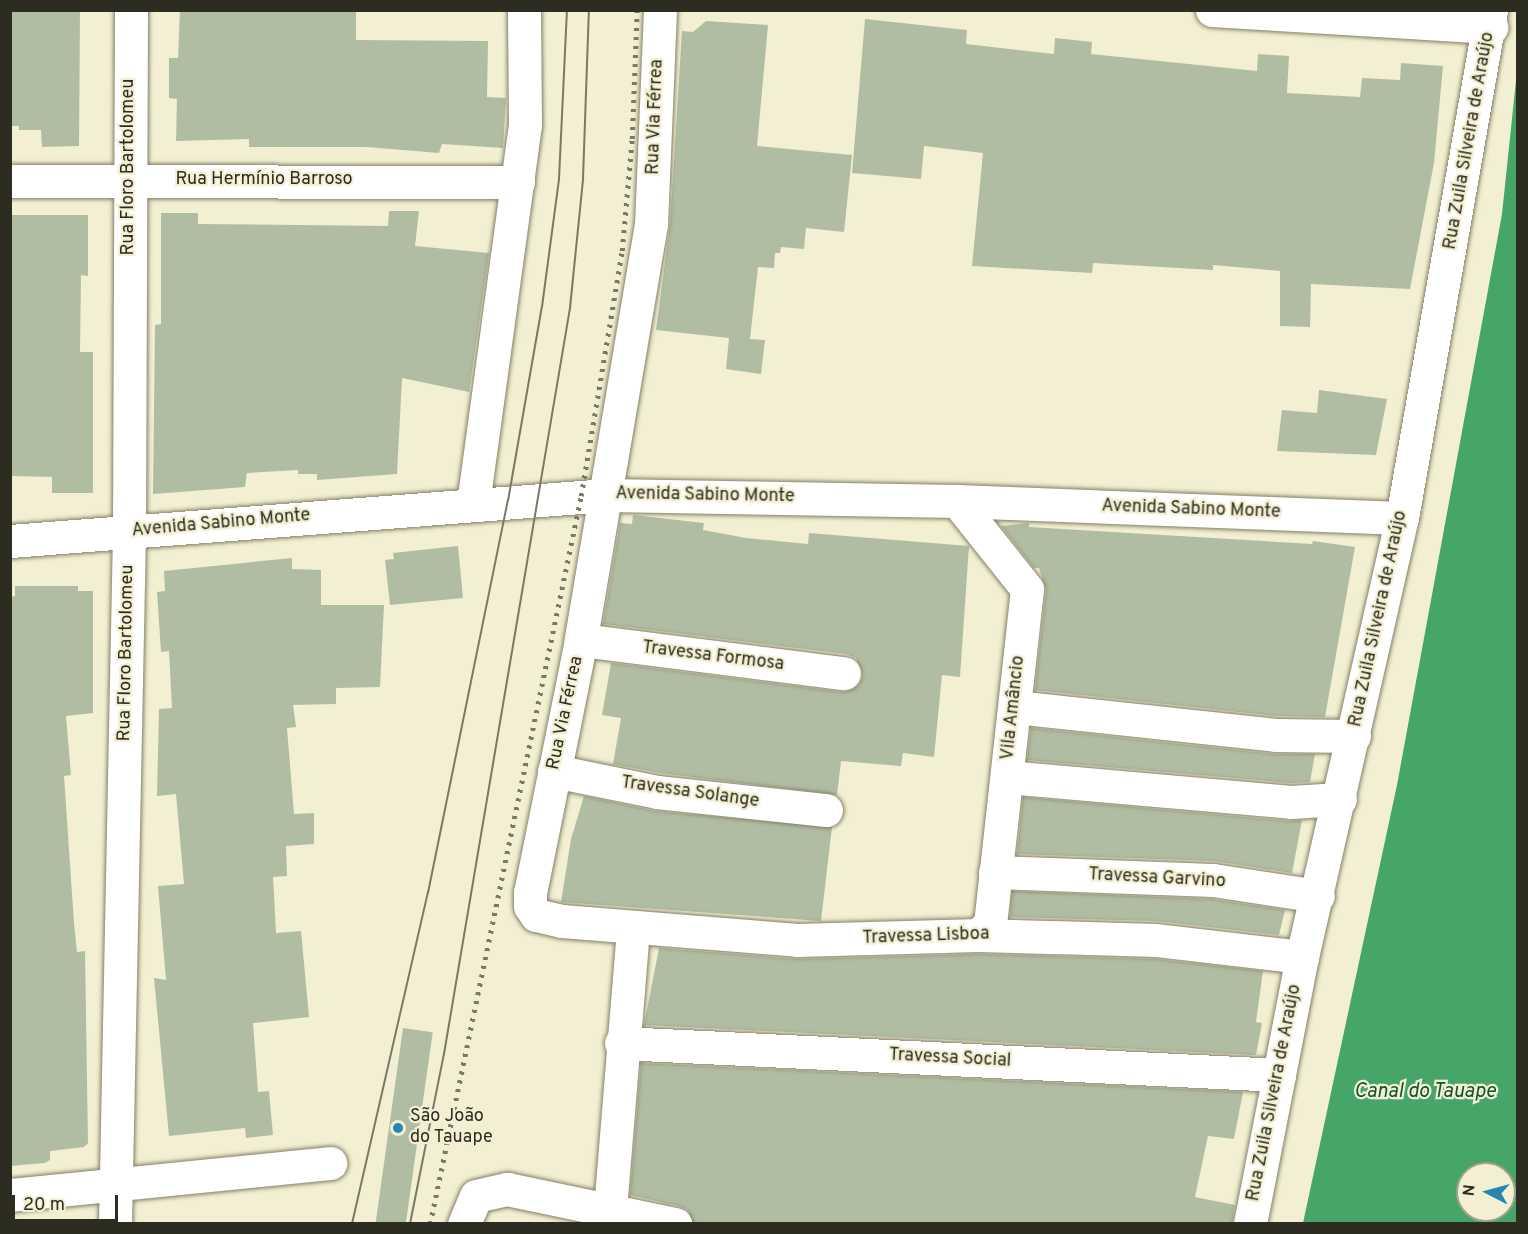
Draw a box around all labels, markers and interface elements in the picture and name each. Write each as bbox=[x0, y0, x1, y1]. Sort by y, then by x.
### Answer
street label: Rua Zuila Silveira de Araújo bbox=[1440, 30, 1500, 252]
street label: Rua Via Férrea bbox=[643, 58, 669, 176]
street label: Rua Floro Bartolomeu bbox=[118, 79, 140, 255]
street label: Rua Hermínio Barroso bbox=[175, 169, 353, 191]
street label: Avenida Sabino Monte bbox=[615, 484, 795, 508]
street label: Avenida Sabino Monte bbox=[1101, 496, 1281, 524]
street label: Avenida Sabino Monte bbox=[131, 505, 311, 543]
street label: Rua Zuila Silveira de Araújo bbox=[1345, 509, 1413, 729]
street label: Rua Floro Bartolomeu bbox=[115, 564, 139, 742]
street label: Travessa Formosa bbox=[641, 638, 785, 676]
street label: Rua Via Férrea bbox=[543, 654, 589, 772]
street label: Vila Amâncio bbox=[998, 654, 1030, 762]
street label: Travessa Solange bbox=[620, 773, 760, 813]
street label: Travessa Garvino bbox=[1088, 865, 1226, 893]
street label: Travessa Lisboa bbox=[862, 924, 990, 950]
street label: Rua Zuila Silveira de Araújo bbox=[1243, 982, 1307, 1204]
street label: Travessa Social bbox=[888, 1045, 1012, 1073]
water label: Canal do Tauape bbox=[1354, 1080, 1496, 1104]
place label: São João do Tauape bbox=[410, 1107, 493, 1150]
marker: São João do Tauape bbox=[391, 1121, 405, 1135]
north arrow bbox=[1456, 1162, 1516, 1222]
scale bar bbox=[15, 1183, 122, 1221]
text: N bbox=[1460, 1184, 1481, 1197]
text: 20 m bbox=[23, 1194, 65, 1217]

